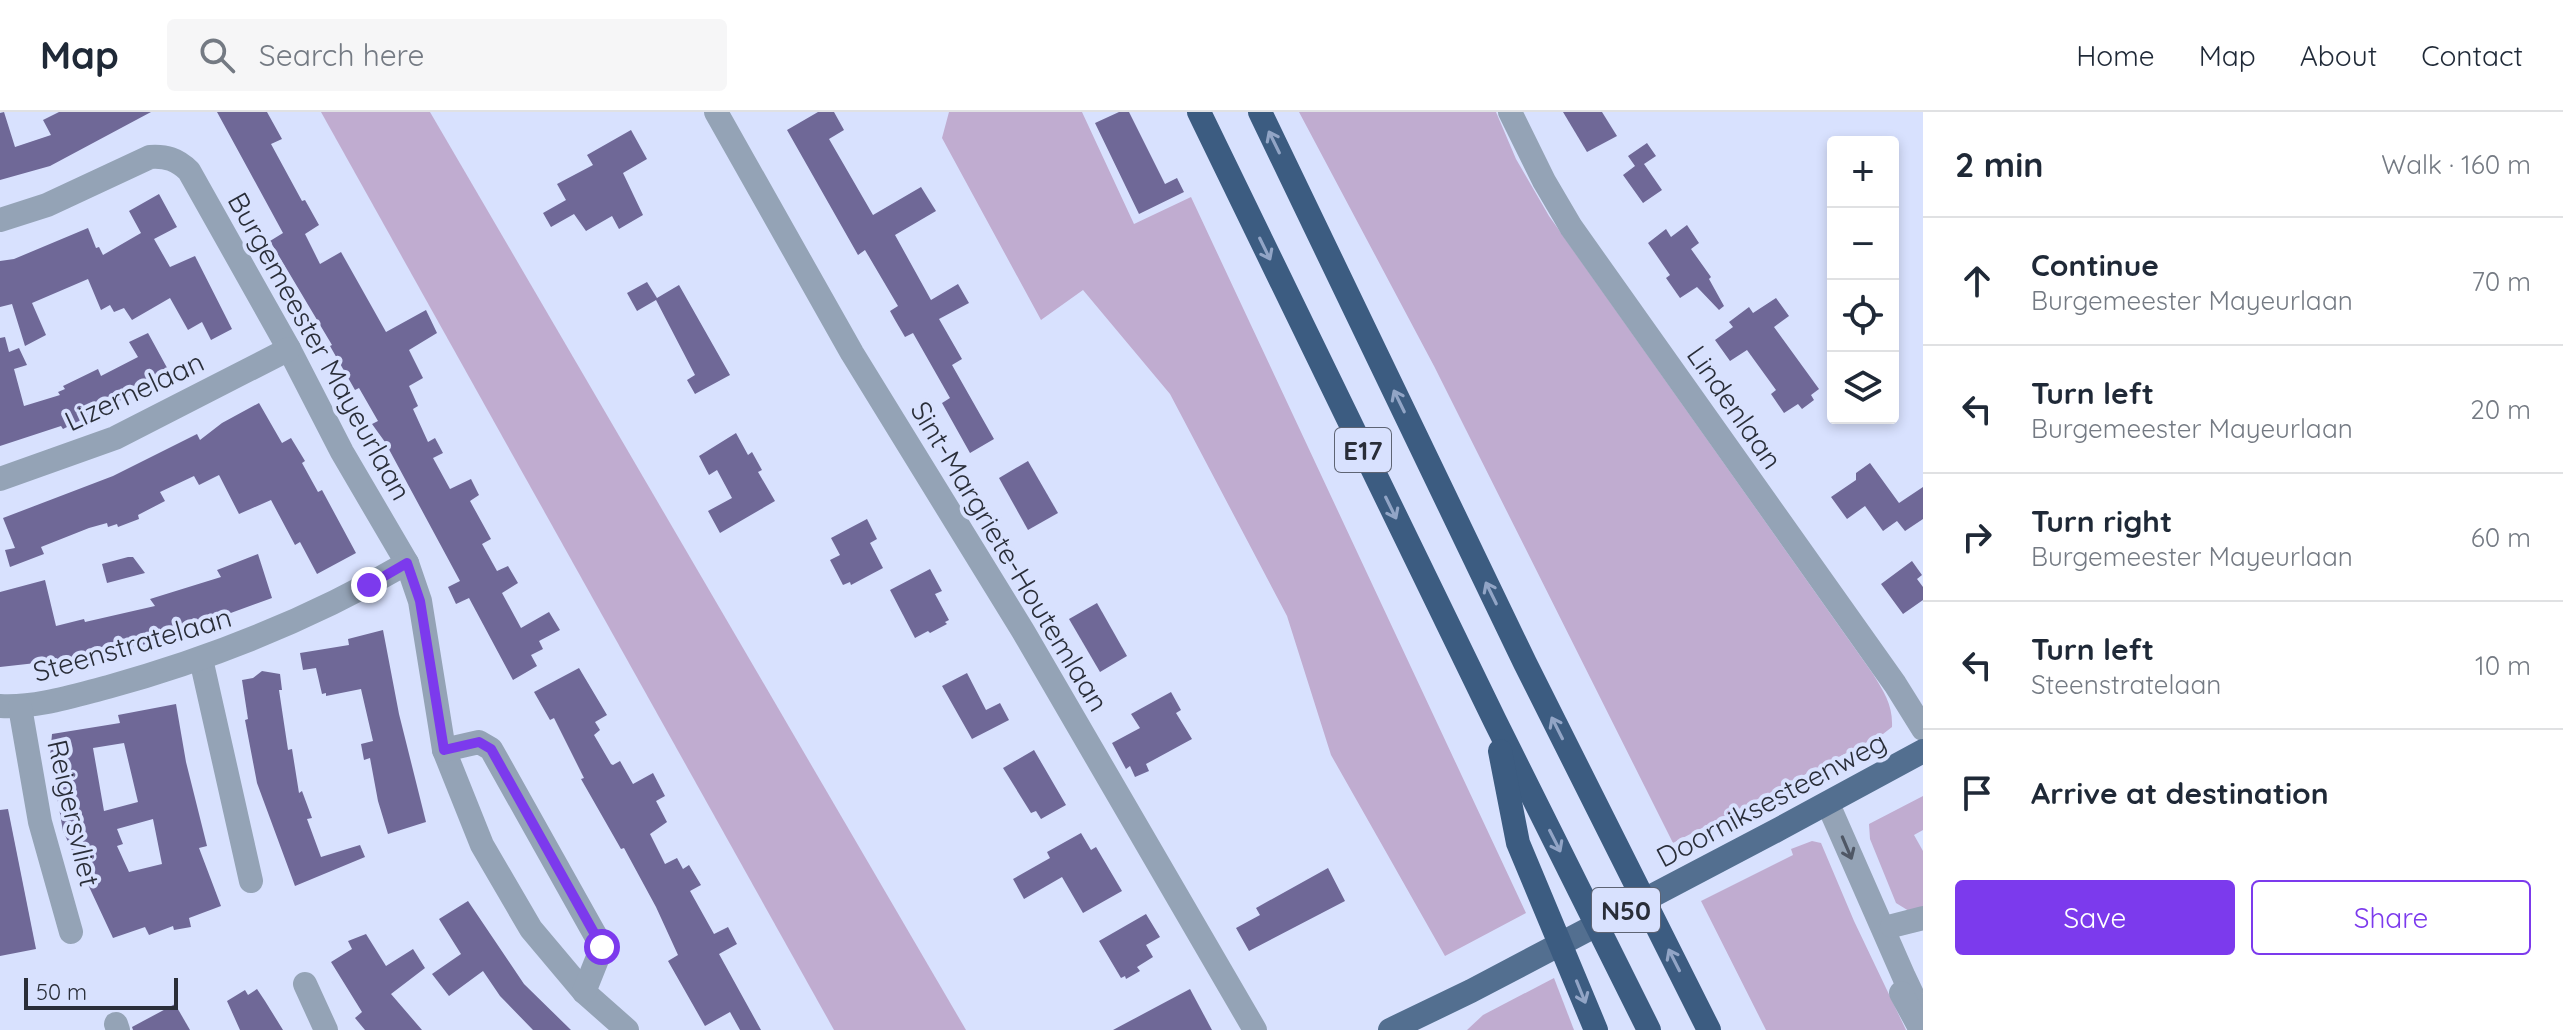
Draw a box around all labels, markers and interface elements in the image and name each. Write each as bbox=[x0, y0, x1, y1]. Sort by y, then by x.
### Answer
search box bbox=[167, 19, 727, 91]
text: Map bbox=[40, 31, 119, 79]
icon: search bbox=[195, 33, 239, 77]
text: Search here bbox=[259, 36, 424, 74]
text: Home bbox=[2076, 38, 2155, 73]
text: Map bbox=[2199, 38, 2256, 73]
text: About bbox=[2300, 38, 2377, 73]
text: Contact bbox=[2421, 38, 2523, 73]
one-way arrow bbox=[1266, 131, 1281, 155]
map controls bbox=[1827, 136, 1899, 424]
button: + bbox=[1827, 136, 1899, 208]
text: 2 min bbox=[1955, 143, 2044, 186]
text: Walk · 160 m bbox=[2381, 148, 2531, 181]
street label: Burgemeester Mayeurlaan bbox=[221, 186, 419, 506]
button: − bbox=[1827, 208, 1899, 280]
one-way arrow bbox=[1258, 236, 1273, 260]
text: Continue bbox=[2031, 246, 2159, 284]
icon: ahead bbox=[1955, 259, 1999, 303]
text: 70 m bbox=[2471, 265, 2531, 298]
button: locate bbox=[1827, 280, 1899, 352]
text: Burgemeester Mayeurlaan bbox=[2031, 284, 2353, 317]
street label: Lindenlaan bbox=[1680, 338, 1790, 476]
street label: Lizernelaan bbox=[59, 344, 209, 438]
button: layers bbox=[1827, 352, 1899, 424]
text: Turn left bbox=[2031, 374, 2154, 412]
icon: left bbox=[1955, 387, 1999, 431]
one-way arrow bbox=[1391, 389, 1406, 413]
text: 20 m bbox=[2470, 393, 2531, 426]
street label: Sint-Margriete-Houtemlaan bbox=[903, 395, 1117, 717]
text: Burgemeester Mayeurlaan bbox=[2031, 412, 2353, 445]
road number: E17 bbox=[1335, 428, 1391, 472]
one-way arrow bbox=[1384, 495, 1399, 519]
text: Turn right bbox=[2031, 502, 2172, 540]
icon: right bbox=[1955, 515, 1999, 559]
text: 60 m bbox=[2471, 521, 2531, 554]
text: Burgemeester Mayeurlaan bbox=[2031, 540, 2353, 573]
route end bbox=[351, 567, 387, 603]
one-way arrow bbox=[1483, 582, 1498, 606]
street label: Steenstratelaan bbox=[29, 599, 235, 689]
text: Turn left bbox=[2031, 630, 2154, 668]
icon: left bbox=[1955, 643, 1999, 687]
text: 10 m bbox=[2475, 649, 2531, 682]
text: Steenstratelaan bbox=[2031, 668, 2221, 701]
one-way arrow bbox=[1549, 716, 1564, 740]
street label: Doorniksesteenweg bbox=[1650, 724, 1892, 874]
street label: Reigersvliet bbox=[40, 736, 108, 890]
icon: arrive bbox=[1955, 771, 1999, 815]
text: Arrive at destination bbox=[2031, 774, 2329, 812]
one-way arrow bbox=[1547, 828, 1563, 852]
one-way arrow bbox=[1841, 835, 1856, 860]
button: Save bbox=[1955, 880, 2235, 955]
button: Share bbox=[2251, 880, 2531, 955]
road number: N50 bbox=[1592, 888, 1660, 932]
route start bbox=[584, 929, 620, 965]
one-way arrow bbox=[1665, 949, 1681, 973]
scale bar bbox=[24, 974, 178, 1010]
text: 50 m bbox=[36, 978, 87, 1006]
one-way arrow bbox=[1574, 979, 1589, 1004]

